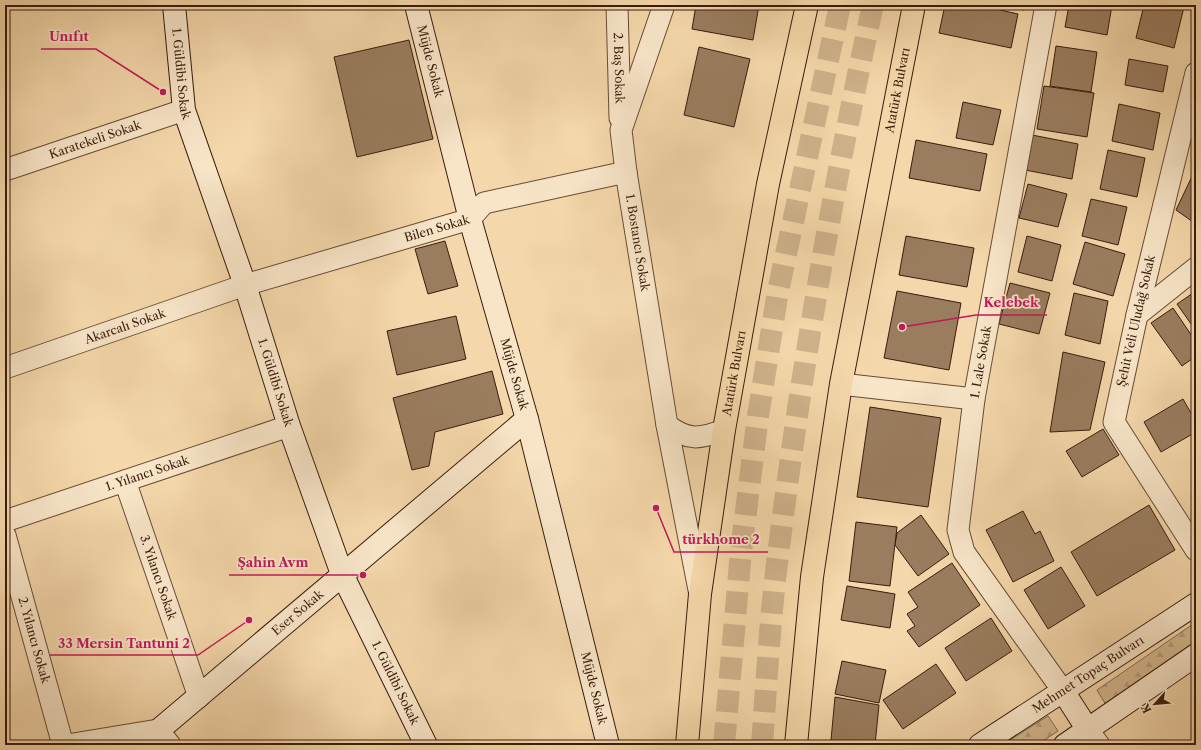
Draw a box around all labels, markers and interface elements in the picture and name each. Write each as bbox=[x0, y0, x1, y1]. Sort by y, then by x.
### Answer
street label: Müjde Sokak bbox=[414, 23, 447, 100]
callout: Unıfıt bbox=[41, 24, 96, 49]
street label: 1. Güldibi Sokak bbox=[169, 27, 195, 122]
text: Unıfıt bbox=[49, 28, 90, 44]
street label: 2. Baş Sokak bbox=[611, 32, 628, 105]
street label: Atatürk Bulvarı bbox=[881, 46, 913, 135]
street label: Karatekeli Sokak bbox=[47, 117, 144, 162]
street label: 1. Bostancı Sokak bbox=[623, 193, 653, 293]
street label: Bilen Sokak bbox=[402, 211, 472, 245]
street label: Şehit Veli Uludağ Sokak bbox=[1113, 253, 1158, 388]
callout: Kelebek bbox=[976, 290, 1047, 315]
text: Kelebek bbox=[983, 294, 1039, 310]
street label: Akarcalı Sokak bbox=[82, 305, 168, 347]
street label: 1. Lale Sokak bbox=[967, 323, 994, 399]
street label: Atatürk Bulvarı bbox=[719, 329, 749, 418]
street label: Müjde Sokak bbox=[497, 336, 532, 413]
street label: 1. Güldibi Sokak bbox=[255, 337, 297, 429]
street label: 1. Yılancı Sokak bbox=[103, 452, 192, 494]
callout: türkhome 2 bbox=[674, 527, 768, 552]
text: türkhome 2 bbox=[682, 531, 760, 547]
street label: 3. Yılancı Sokak bbox=[137, 533, 180, 623]
callout: Şahin Avm bbox=[229, 550, 317, 575]
text: Şahin Avm bbox=[237, 554, 309, 570]
street label: Eser Sokak bbox=[268, 586, 327, 638]
street label: 2. Yılancı Sokak bbox=[15, 595, 54, 686]
callout: 33 Mersin Tantuni 2 bbox=[50, 630, 198, 655]
street label: Mehmet Topaç Bulvarı bbox=[1029, 632, 1147, 716]
text: 33 Mersin Tantuni 2 bbox=[58, 635, 190, 651]
street label: 1. Güldibi Sokak bbox=[369, 638, 423, 728]
street label: Müjde Sokak bbox=[578, 650, 611, 727]
north arrow bbox=[1135, 684, 1175, 724]
text: K bbox=[1137, 700, 1154, 716]

